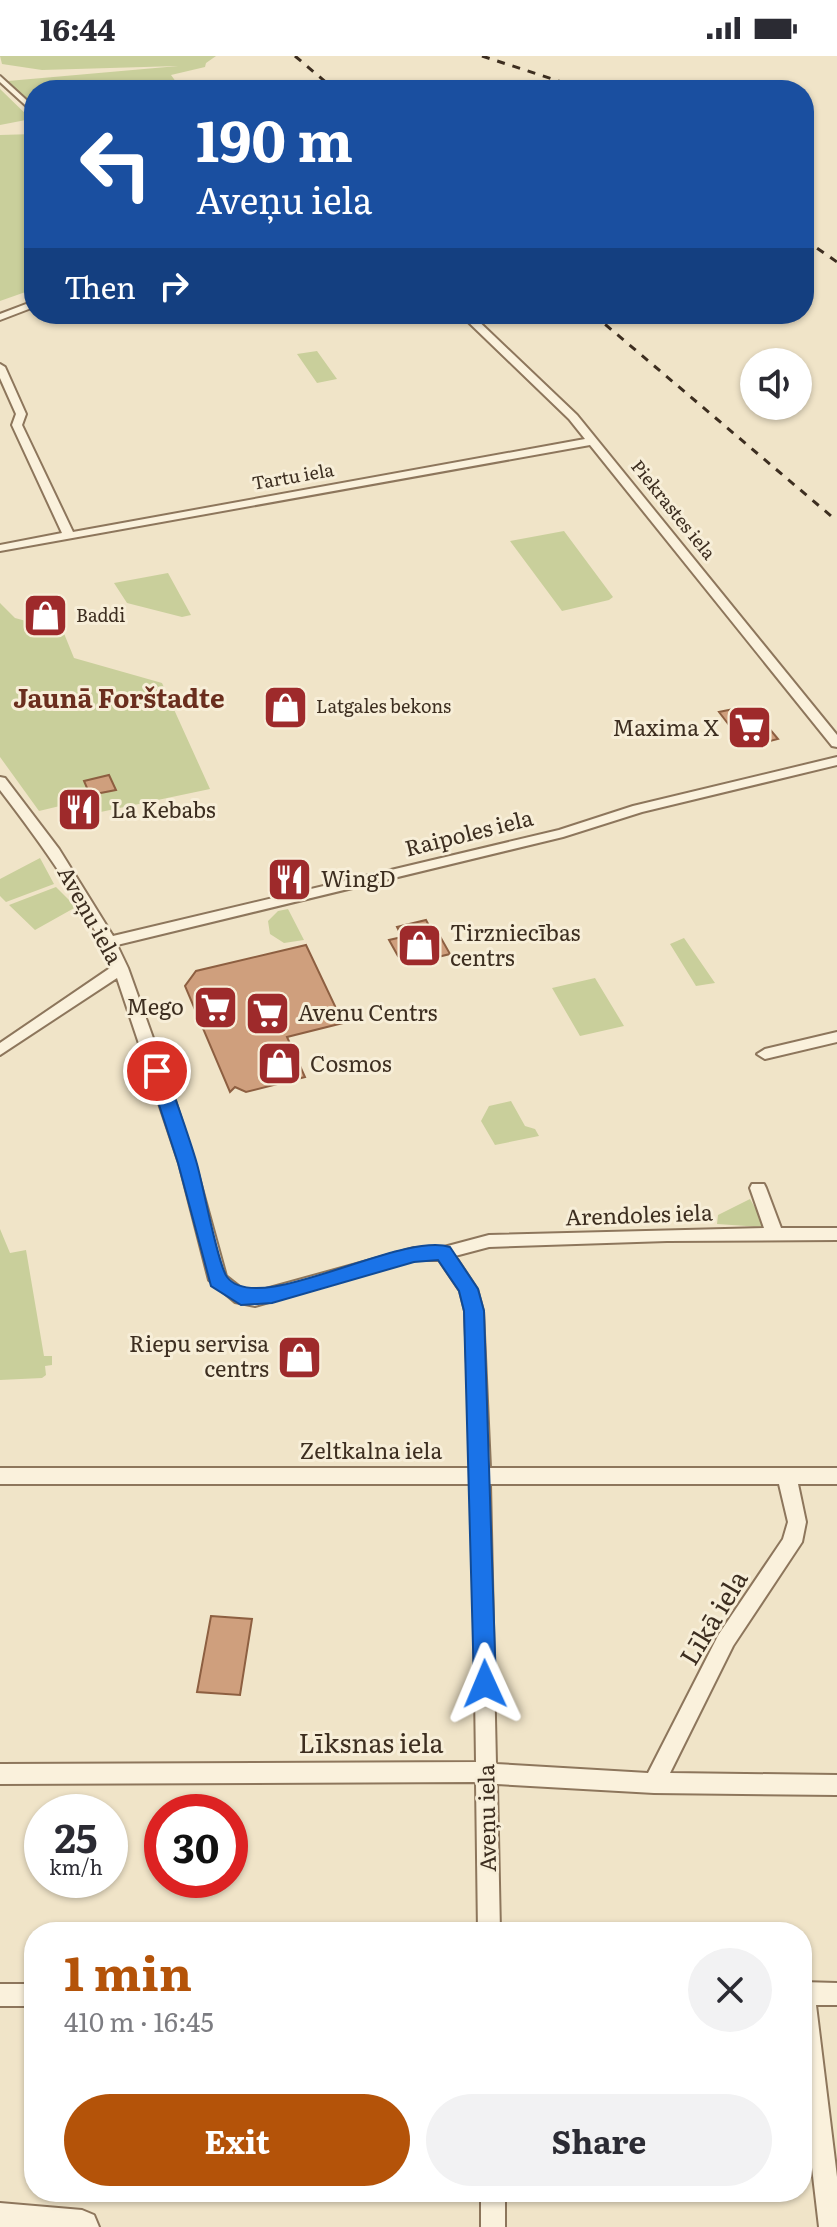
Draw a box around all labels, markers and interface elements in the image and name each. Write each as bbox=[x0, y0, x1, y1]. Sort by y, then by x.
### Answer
text: 16:44 bbox=[40, 6, 115, 50]
text: 190 m bbox=[196, 96, 353, 179]
icon: left bbox=[64, 112, 168, 216]
text: Aveņu iela bbox=[196, 172, 373, 225]
text: Then bbox=[64, 264, 136, 308]
icon: right bbox=[152, 264, 196, 308]
map controls bbox=[740, 348, 812, 420]
button: sound bbox=[740, 348, 812, 420]
street label: Piekrastes iela bbox=[625, 453, 723, 565]
street label: Tartu iela bbox=[250, 455, 336, 496]
shop icon: Baddi bbox=[21, 592, 69, 640]
place label: Baddi bbox=[76, 601, 125, 628]
district label: Jaunā Forštadte bbox=[13, 677, 225, 716]
shop icon: Latgales bekons bbox=[261, 683, 309, 731]
place label: Latgales bekons bbox=[316, 692, 451, 719]
supermarket icon: Maxima X bbox=[726, 704, 774, 752]
place label: Maxima X bbox=[613, 710, 719, 743]
restaurant icon: La Kebabs bbox=[56, 786, 104, 834]
place label: La Kebabs bbox=[111, 792, 216, 825]
street label: Raipoles iela bbox=[401, 800, 536, 863]
restaurant icon: WingD bbox=[266, 855, 314, 903]
street label: Aveņu iela bbox=[51, 859, 132, 970]
place label: WingD bbox=[321, 861, 396, 894]
place label: Tirzniecības centrs bbox=[450, 915, 581, 973]
shop icon: Tirzniecības centrs bbox=[395, 922, 443, 970]
supermarket icon: Mego bbox=[191, 983, 239, 1031]
place label: Mego bbox=[126, 989, 184, 1022]
supermarket icon: Avenu Centrs bbox=[243, 989, 291, 1037]
place label: Avenu Centrs bbox=[298, 995, 438, 1028]
pin bbox=[123, 1037, 191, 1105]
shop icon: Cosmos bbox=[255, 1040, 303, 1088]
place label: Cosmos bbox=[310, 1046, 392, 1079]
icon: arrive bbox=[135, 1049, 179, 1093]
street label: Arendoles iela bbox=[565, 1194, 713, 1233]
place label: Riepu servisa centrs bbox=[129, 1326, 269, 1384]
shop icon: Riepu servisa centrs bbox=[276, 1333, 324, 1381]
street label: Zeltkalna iela bbox=[300, 1433, 442, 1466]
street label: Līkā iela bbox=[668, 1562, 756, 1672]
position arrow bbox=[443, 1642, 527, 1726]
street label: Līksnas iela bbox=[298, 1722, 444, 1761]
street label: Aveņu iela bbox=[468, 1764, 503, 1872]
speed limit sign: 30 bbox=[144, 1794, 248, 1898]
text: 25 bbox=[54, 1806, 98, 1865]
text: km/h bbox=[49, 1851, 103, 1881]
text: 1 min bbox=[64, 1935, 192, 2006]
button: close bbox=[688, 1948, 772, 2032]
text: 410 m · 16:45 bbox=[64, 2001, 214, 2040]
button: Exit bbox=[64, 2094, 410, 2186]
button: Share bbox=[426, 2094, 772, 2186]

